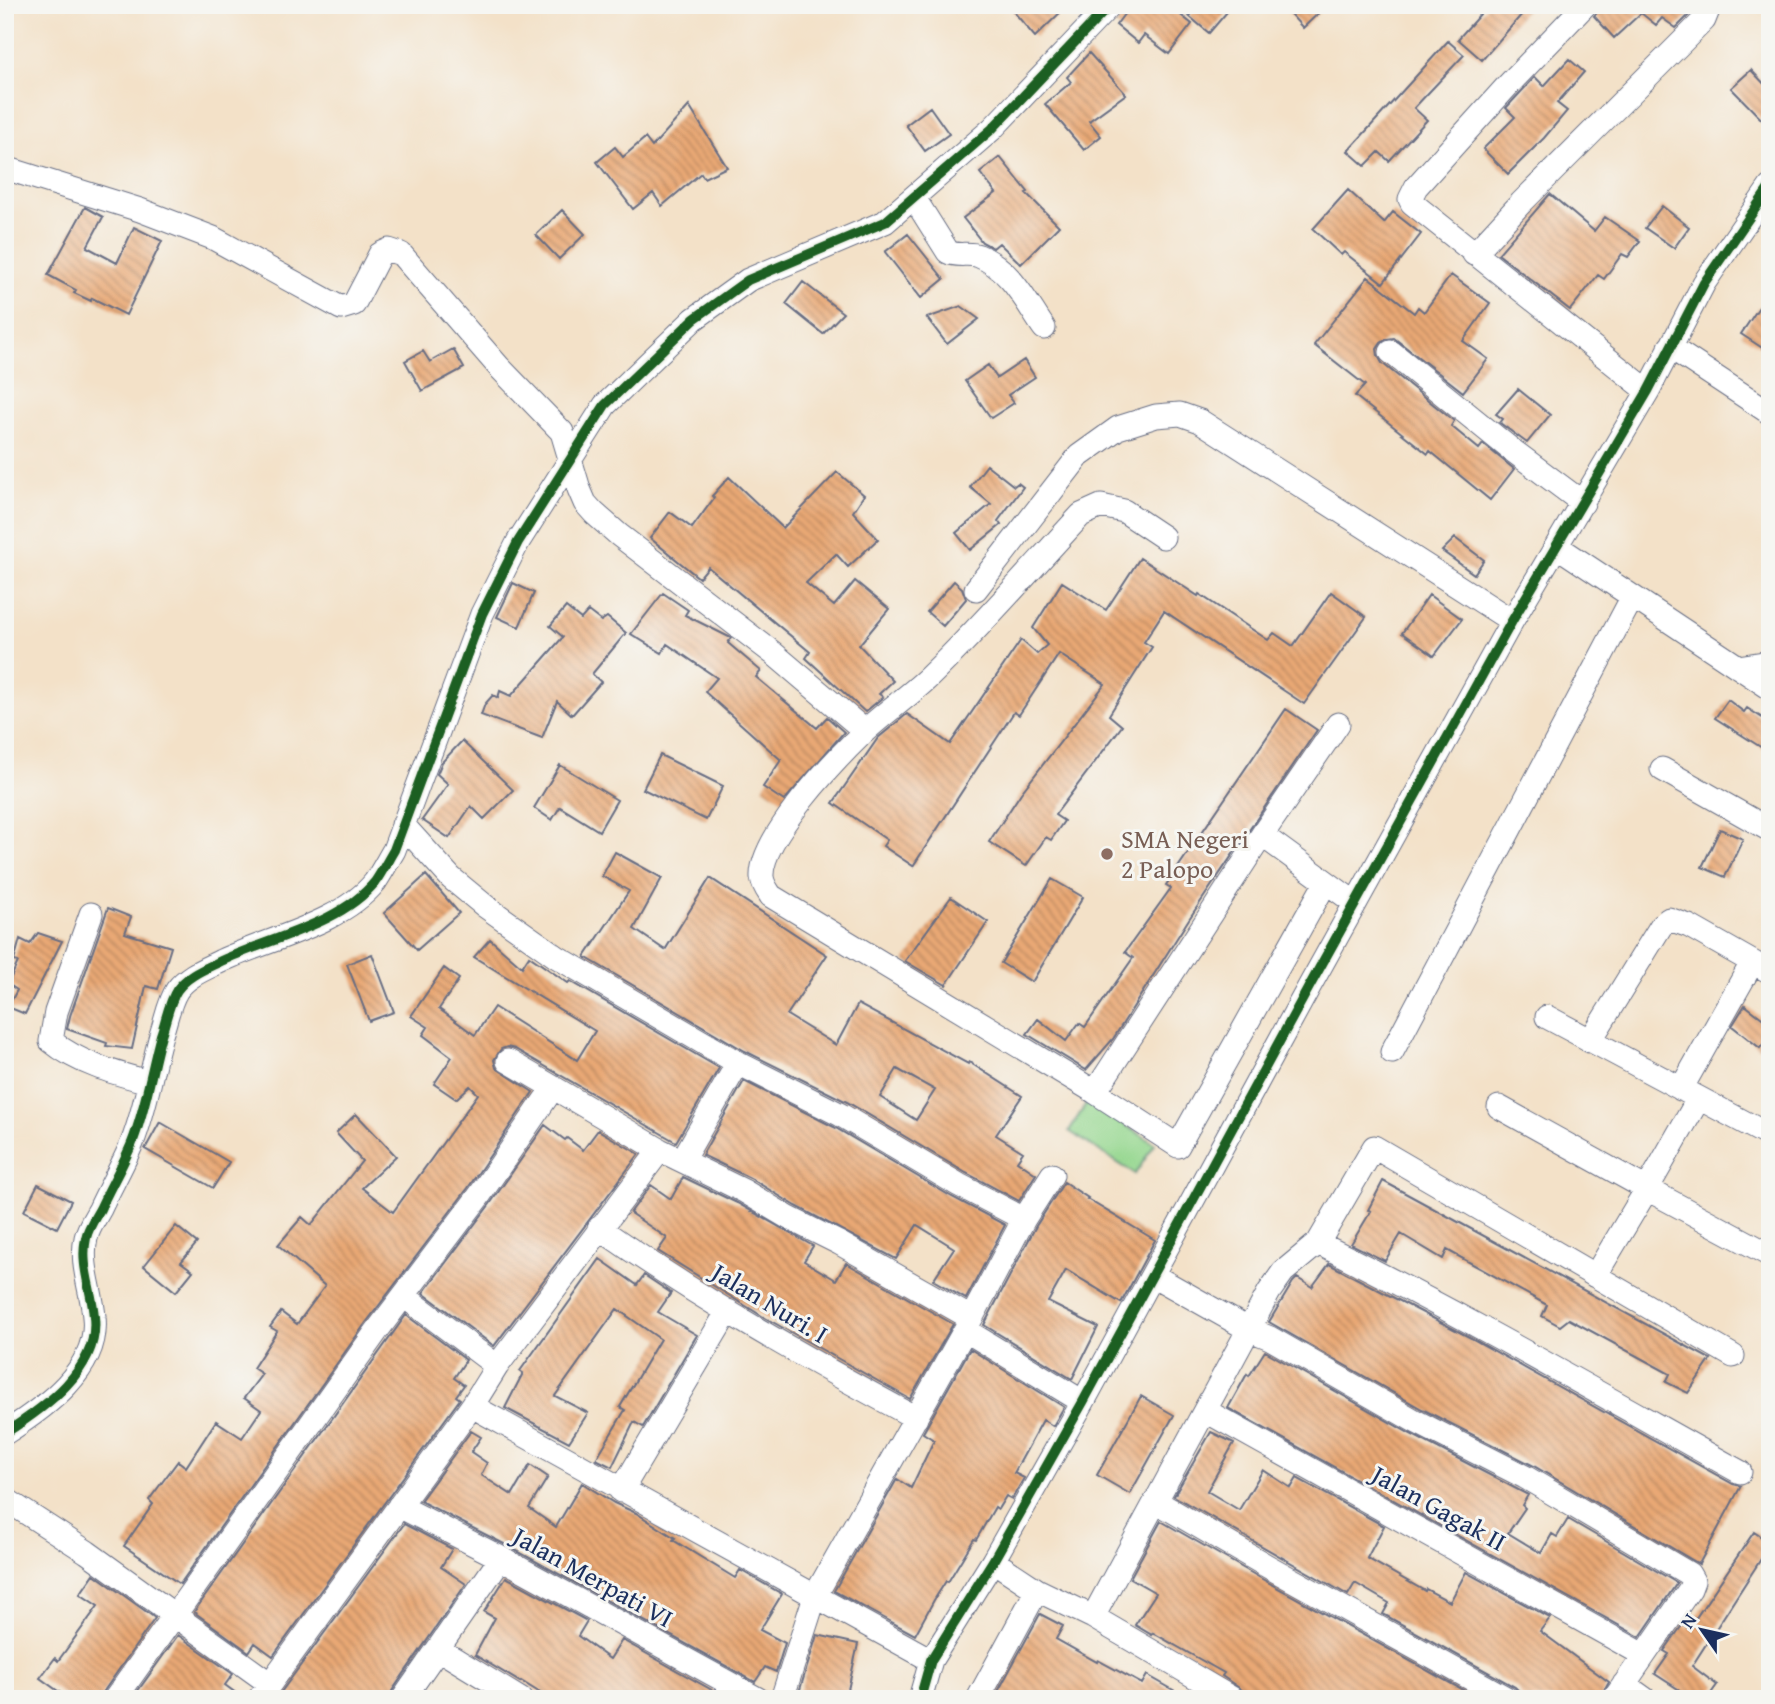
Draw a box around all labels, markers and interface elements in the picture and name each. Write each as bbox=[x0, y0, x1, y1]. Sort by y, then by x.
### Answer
place label: SMA Negeri 2 Palopo bbox=[1121, 819, 1249, 888]
marker: SMA Negeri 2 Palopo bbox=[1099, 846, 1115, 862]
street label: Jalan Nuri. I bbox=[702, 1251, 836, 1353]
street label: Jalan Gagak II bbox=[1362, 1453, 1513, 1561]
street label: Jalan Merpati VI bbox=[503, 1515, 681, 1637]
north arrow bbox=[1666, 1596, 1736, 1666]
text: N bbox=[1673, 1607, 1703, 1634]

